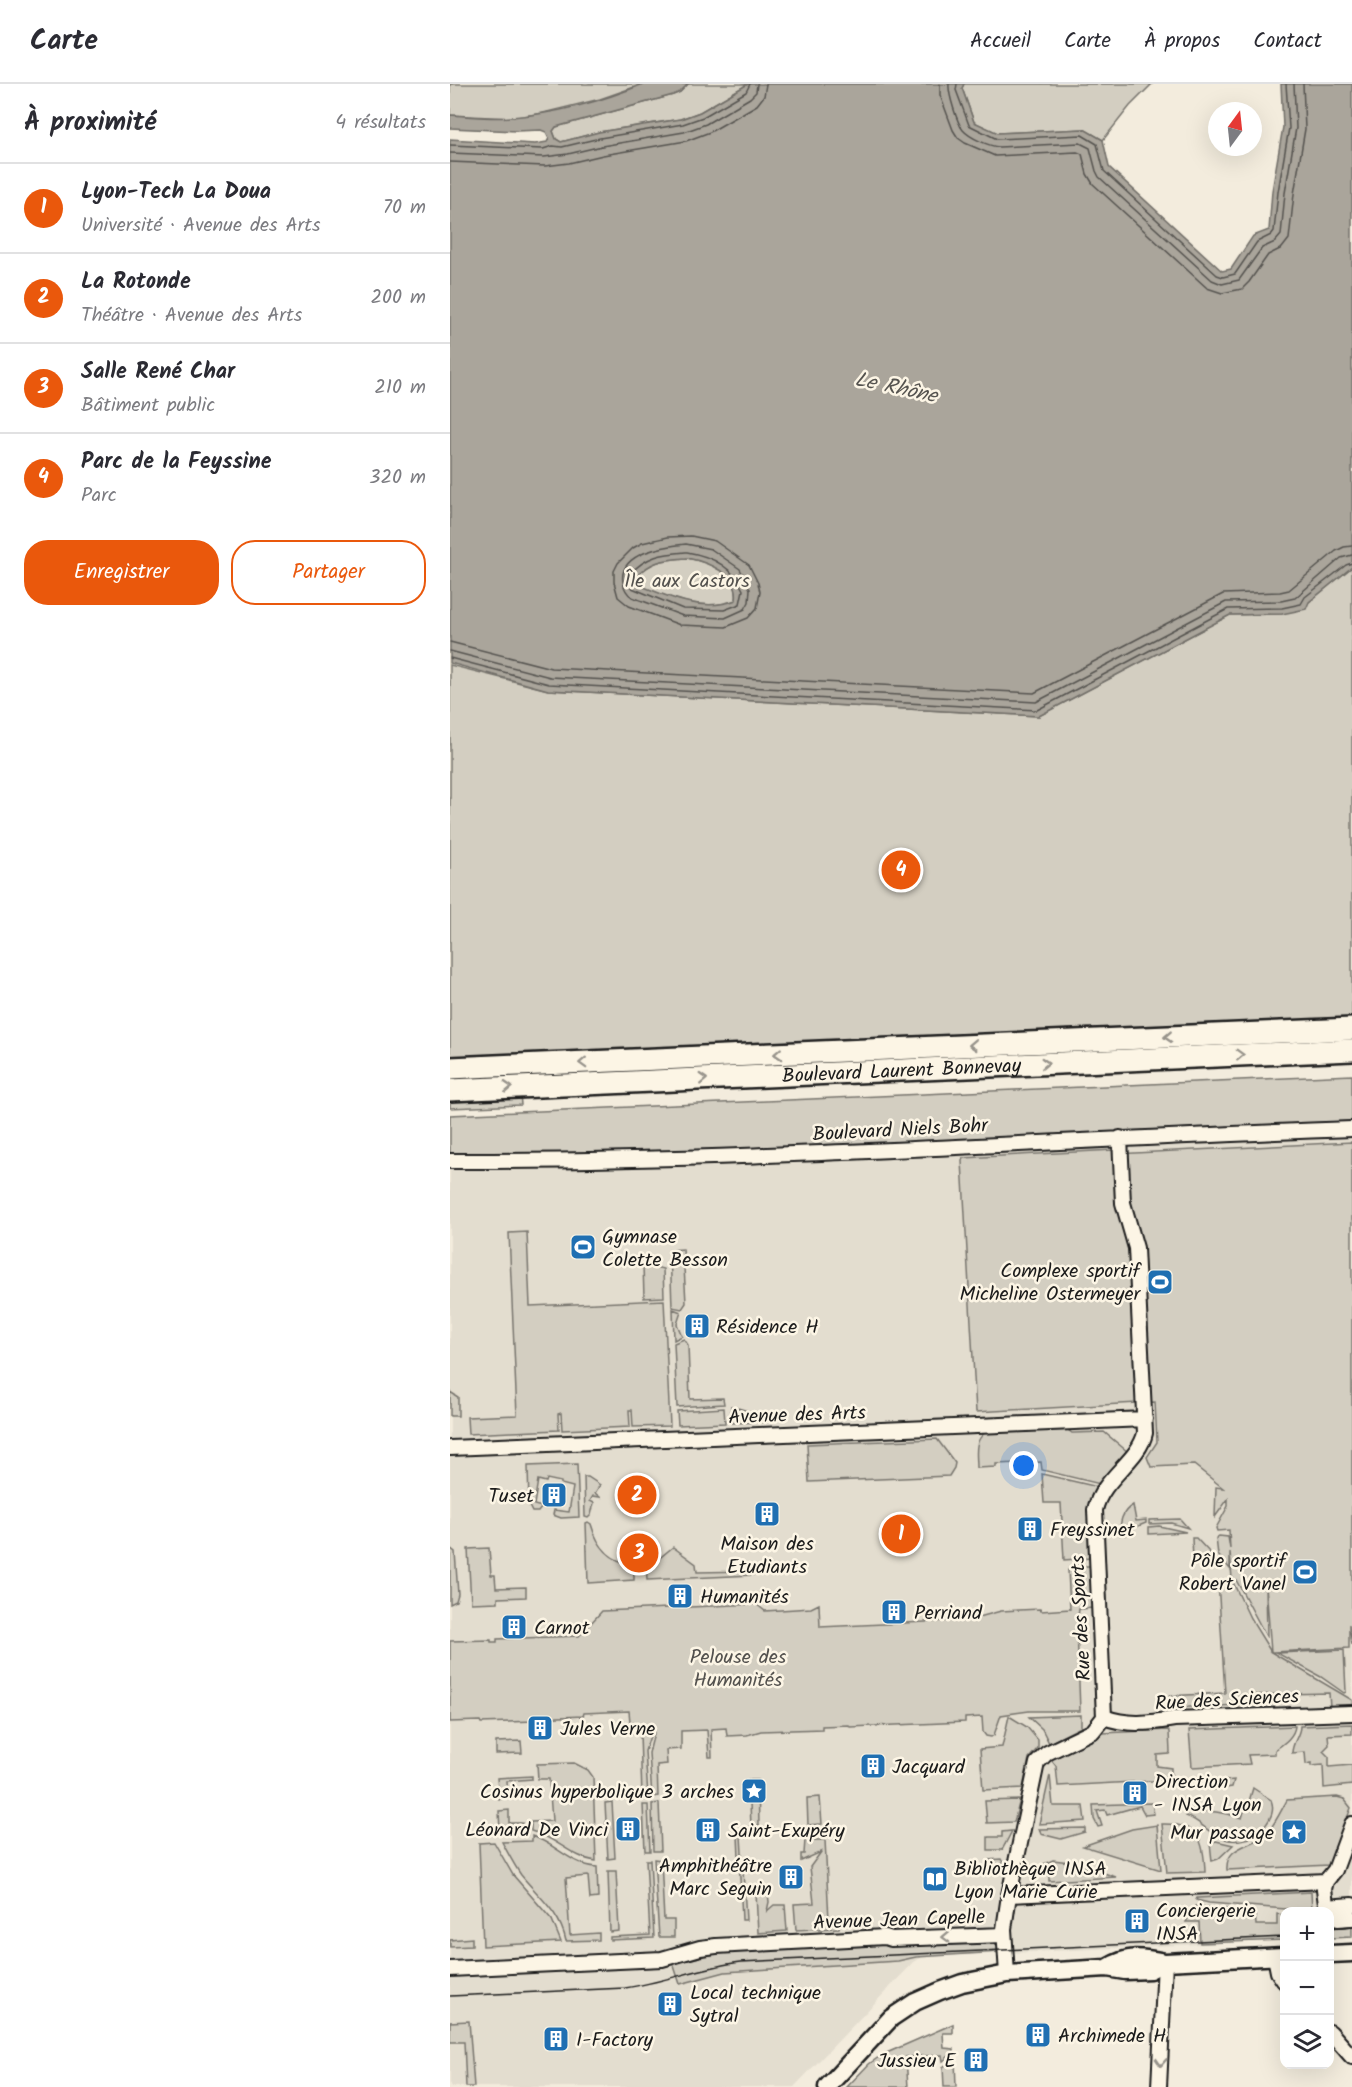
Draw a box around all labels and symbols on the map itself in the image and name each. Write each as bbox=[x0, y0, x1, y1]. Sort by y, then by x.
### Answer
north arrow bbox=[1208, 102, 1262, 156]
water label: Le Rhône bbox=[852, 364, 942, 414]
park label: Île aux Castors bbox=[624, 566, 750, 598]
pin: 4 bbox=[882, 848, 920, 892]
one-way arrow bbox=[1163, 1031, 1172, 1043]
one-way arrow bbox=[968, 1039, 977, 1052]
one-way arrow bbox=[774, 1047, 783, 1060]
one-way arrow bbox=[1235, 1048, 1244, 1061]
street label: Boulevard Laurent Bonnevay bbox=[781, 1051, 1022, 1093]
one-way arrow bbox=[579, 1056, 588, 1069]
one-way arrow bbox=[1040, 1057, 1049, 1070]
one-way arrow bbox=[699, 1072, 708, 1085]
one-way arrow bbox=[504, 1081, 513, 1094]
street label: Boulevard Niels Bohr bbox=[812, 1110, 990, 1152]
place label: Gymnase Colette Besson bbox=[602, 1222, 728, 1277]
sports icon: Gymnase Colette Besson bbox=[568, 1232, 598, 1262]
place label: Complexe sportif Micheline Ostermeyer bbox=[959, 1256, 1142, 1311]
sports icon: Complexe sportif Micheline Ostermeyer bbox=[1145, 1267, 1175, 1297]
building icon: Résidence H bbox=[682, 1311, 712, 1341]
place label: Résidence H bbox=[716, 1312, 819, 1344]
street label: Avenue des Arts bbox=[728, 1398, 867, 1434]
your location bbox=[1009, 1451, 1038, 1480]
pin: 2 bbox=[618, 1472, 657, 1518]
building icon: Tuset bbox=[539, 1480, 569, 1510]
place label: Tuset bbox=[488, 1481, 534, 1513]
building icon: Maison des Etudiants bbox=[752, 1499, 782, 1529]
pin: 1 bbox=[882, 1512, 920, 1556]
building icon: Freyssinet bbox=[1015, 1514, 1045, 1544]
place label: Freyssinet bbox=[1050, 1515, 1135, 1547]
place label: Maison des Etudiants bbox=[720, 1529, 814, 1584]
pin: 3 bbox=[620, 1530, 658, 1576]
place label: Pôle sportif Robert Vanel bbox=[1179, 1546, 1288, 1601]
street label: Rue des Sports bbox=[1063, 1554, 1101, 1682]
sports icon: Pôle sportif Robert Vanel bbox=[1290, 1557, 1320, 1587]
building icon: Humanités bbox=[665, 1581, 695, 1611]
place label: Humanités bbox=[700, 1582, 789, 1614]
building icon: Perriand bbox=[879, 1597, 909, 1627]
place label: Perriand bbox=[914, 1598, 983, 1630]
building icon: Carnot bbox=[499, 1612, 529, 1642]
place label: Carnot bbox=[534, 1613, 590, 1645]
park label: Pelouse des Humanités bbox=[690, 1642, 787, 1697]
street label: Rue des Sciences bbox=[1154, 1681, 1300, 1721]
building icon: Jules Verne bbox=[525, 1713, 555, 1743]
place label: Jules Verne bbox=[560, 1714, 655, 1746]
building icon: Jacquard bbox=[858, 1751, 888, 1781]
place label: Jacquard bbox=[892, 1752, 966, 1784]
place label: Direction - INSA Lyon bbox=[1154, 1767, 1262, 1822]
place icon: Cosinus hyperbolique 3 arches bbox=[739, 1776, 769, 1806]
place label: Cosinus hyperbolique 3 arches bbox=[480, 1777, 734, 1809]
building icon: Direction - INSA Lyon bbox=[1120, 1778, 1150, 1808]
building icon: Léonard De Vinci bbox=[613, 1814, 643, 1844]
place label: Léonard De Vinci bbox=[465, 1815, 609, 1847]
building icon: Saint-Exupéry bbox=[693, 1815, 723, 1845]
place label: Saint-Exupéry bbox=[728, 1816, 845, 1848]
place icon: Mur passage bbox=[1279, 1817, 1309, 1847]
place label: Mur passage bbox=[1170, 1818, 1274, 1850]
place label: Amphithéâtre Marc Seguin bbox=[659, 1851, 772, 1906]
place label: Bibliothèque INSA Lyon Marie Curie bbox=[954, 1854, 1107, 1909]
building icon: Amphithéâtre Marc Seguin bbox=[776, 1862, 806, 1892]
library icon: Bibliothèque INSA Lyon Marie Curie bbox=[920, 1864, 950, 1894]
place label: Conciergerie INSA bbox=[1156, 1896, 1256, 1951]
street label: Avenue Jean Capelle bbox=[813, 1902, 986, 1940]
building icon: Conciergerie INSA bbox=[1122, 1906, 1152, 1936]
one-way arrow bbox=[942, 1931, 951, 1944]
place label: Local technique Sytral bbox=[690, 1978, 821, 2033]
building icon: Local technique Sytral bbox=[655, 1989, 685, 2019]
building icon: Archimede H bbox=[1023, 2020, 1053, 2050]
place label: Archimede H bbox=[1058, 2021, 1166, 2053]
building icon: I-Factory bbox=[541, 2024, 571, 2054]
place label: I-Factory bbox=[576, 2025, 654, 2057]
building icon: Jussieu E bbox=[961, 2045, 991, 2075]
place label: Jussieu E bbox=[877, 2046, 957, 2078]
one-way arrow bbox=[1154, 2058, 1167, 2067]

